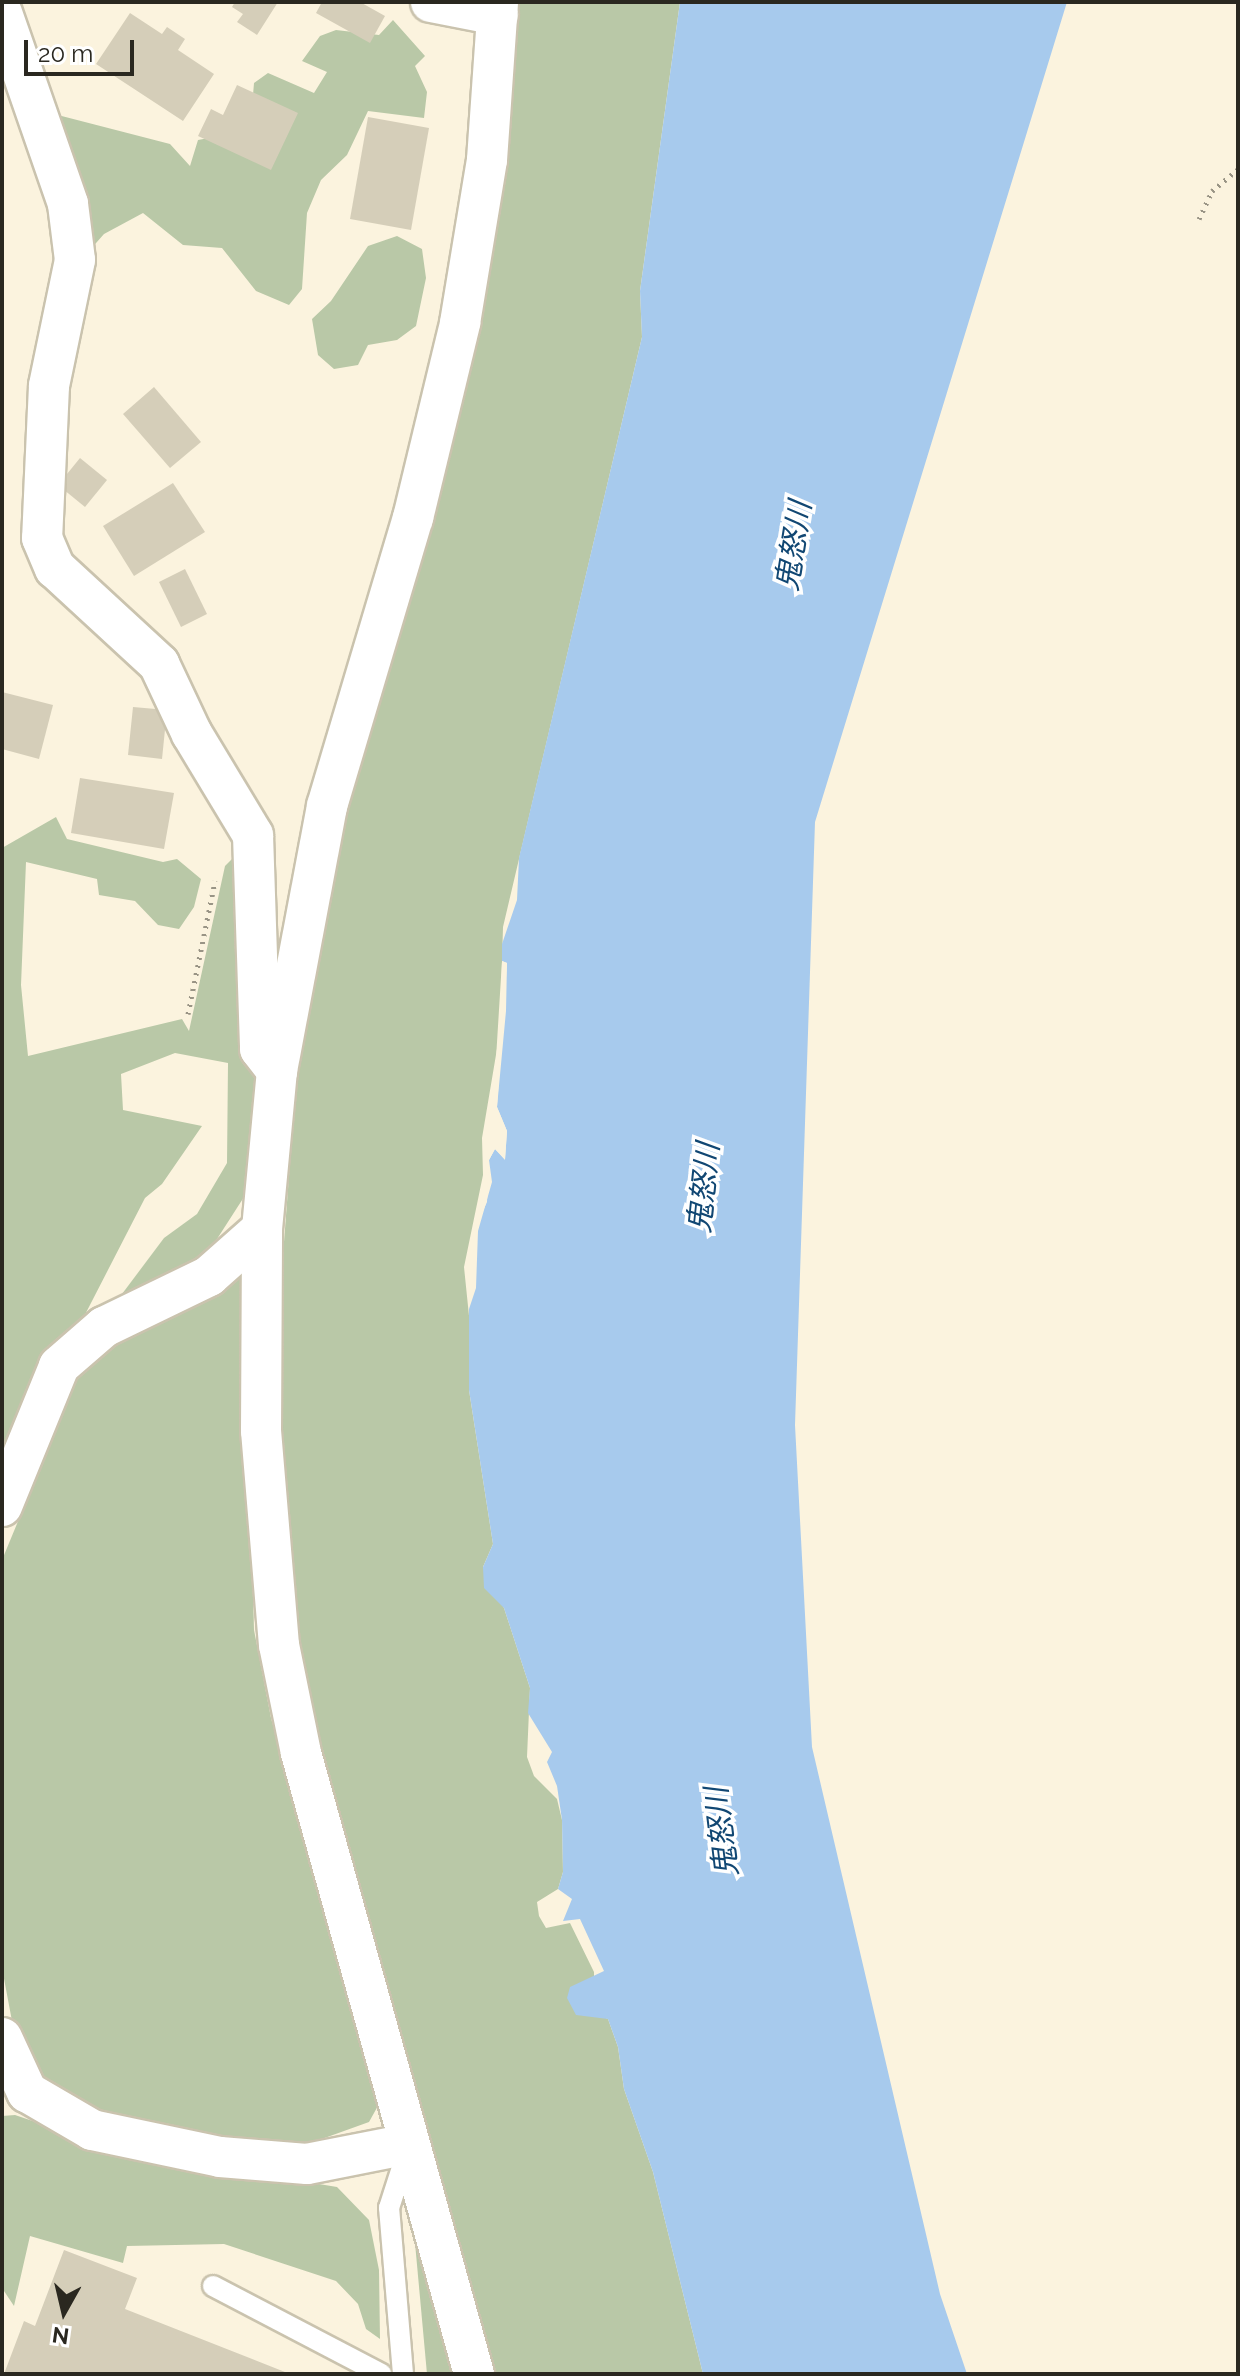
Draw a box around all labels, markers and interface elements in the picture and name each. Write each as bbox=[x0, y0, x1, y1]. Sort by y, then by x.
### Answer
scale bar bbox=[28, 24, 138, 74]
text: 20 m bbox=[38, 39, 93, 68]
water label: 鬼怒川 bbox=[769, 499, 819, 593]
water label: 鬼怒川 bbox=[681, 1141, 727, 1235]
water label: 鬼怒川 bbox=[699, 1785, 745, 1879]
north arrow bbox=[24, 2272, 104, 2352]
text: N bbox=[51, 2322, 71, 2350]

